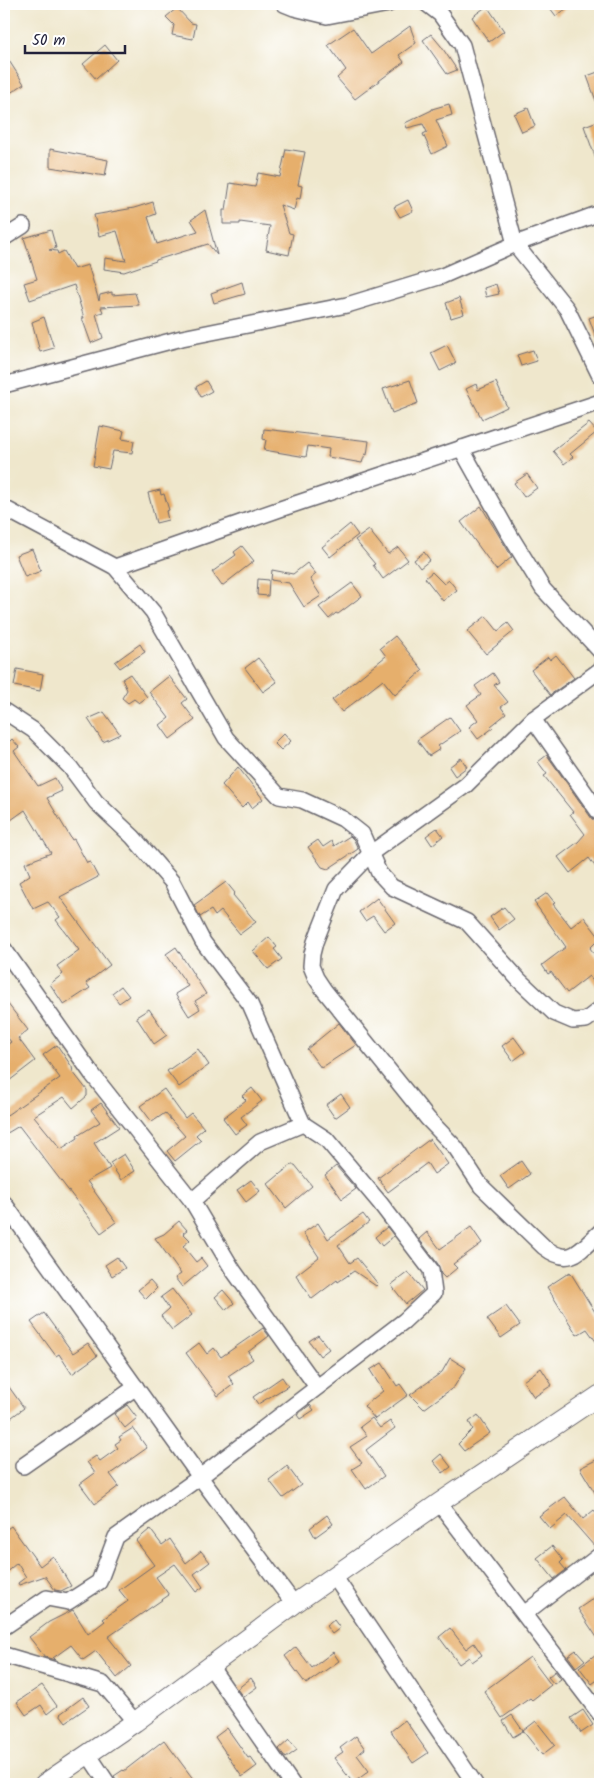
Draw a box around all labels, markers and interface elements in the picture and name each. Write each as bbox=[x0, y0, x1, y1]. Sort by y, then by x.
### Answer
scale bar bbox=[25, 22, 125, 54]
text: 50 m bbox=[32, 29, 66, 53]

